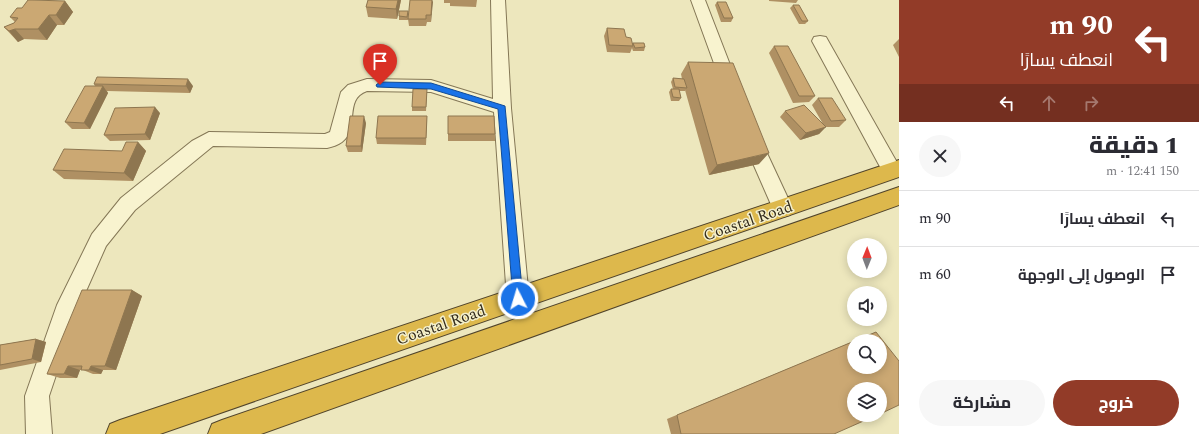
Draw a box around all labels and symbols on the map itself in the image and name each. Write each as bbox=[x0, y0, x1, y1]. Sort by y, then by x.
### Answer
pin bbox=[363, 44, 397, 85]
street label: Coastal Road bbox=[700, 194, 796, 248]
north arrow bbox=[847, 238, 887, 278]
position arrow bbox=[497, 278, 539, 320]
street label: Coastal Road bbox=[393, 298, 489, 352]

